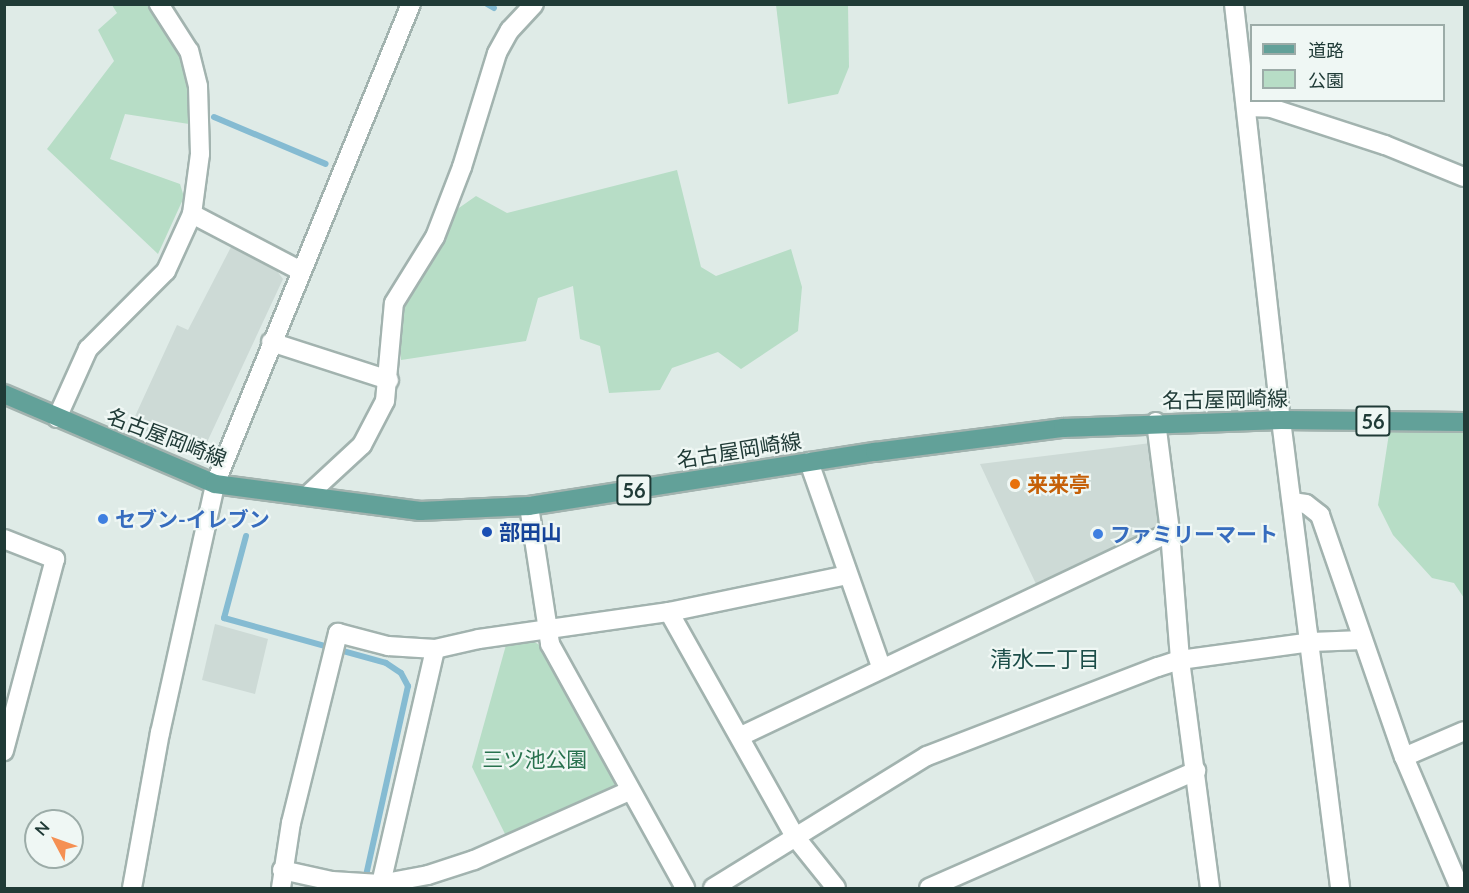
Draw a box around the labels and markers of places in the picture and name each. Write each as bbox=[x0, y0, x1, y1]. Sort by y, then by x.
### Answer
place label: 来来亭 bbox=[1027, 471, 1090, 497]
marker: 来来亭 bbox=[1008, 477, 1022, 491]
place label: セブン-イレブン bbox=[115, 506, 270, 532]
marker: セブン-イレブン bbox=[96, 512, 110, 526]
place label: 部田山 bbox=[499, 519, 562, 545]
place label: ファミリーマート bbox=[1110, 521, 1278, 547]
marker: 部田山 bbox=[480, 525, 494, 539]
marker: ファミリーマート bbox=[1091, 527, 1105, 541]

